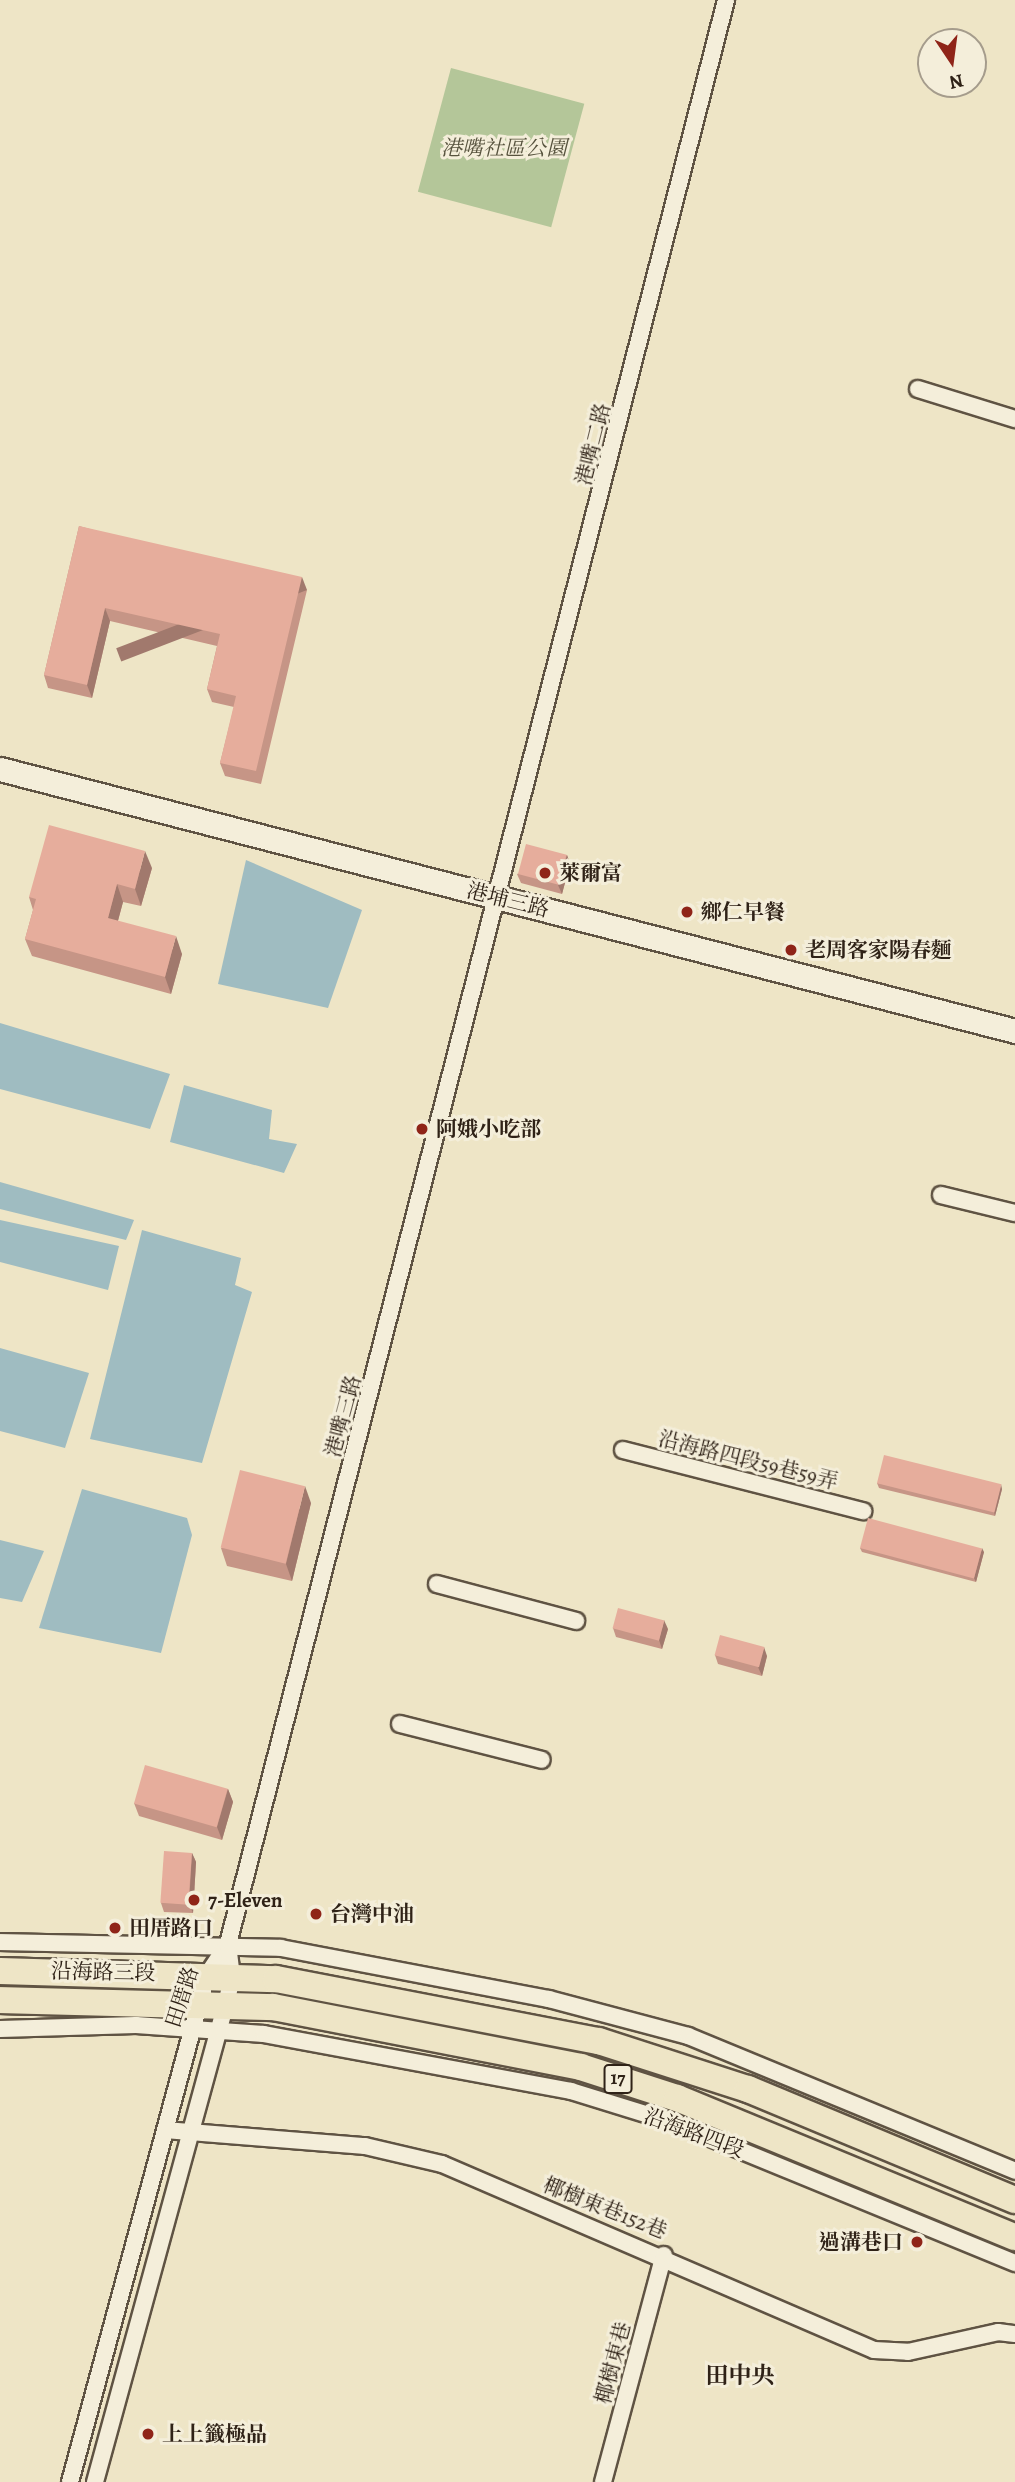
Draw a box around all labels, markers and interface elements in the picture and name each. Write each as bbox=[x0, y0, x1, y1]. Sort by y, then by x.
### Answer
north arrow bbox=[917, 28, 987, 98]
text: N bbox=[947, 67, 966, 96]
park label: 港嘴社區公園 bbox=[441, 135, 567, 161]
street label: 港嘴二路 bbox=[571, 400, 615, 488]
place label: 萊爾富 bbox=[559, 860, 622, 886]
marker: 萊爾富 bbox=[537, 865, 553, 881]
street label: 港埔三路 bbox=[464, 878, 552, 922]
place label: 鄉仁早餐 bbox=[701, 899, 785, 925]
marker: 鄉仁早餐 bbox=[679, 904, 695, 920]
place label: 老周客家陽春麵 bbox=[805, 937, 952, 963]
marker: 老周客家陽春麵 bbox=[783, 942, 799, 958]
place label: 阿娥小吃部 bbox=[436, 1116, 541, 1142]
marker: 阿娥小吃部 bbox=[414, 1121, 430, 1137]
street label: 港嘴三路 bbox=[320, 1372, 366, 1460]
street label: 沿海路四段59巷59弄 bbox=[656, 1425, 840, 1495]
place label: 7-Eleven bbox=[208, 1887, 283, 1913]
marker: 7-Eleven bbox=[186, 1892, 202, 1908]
place label: 台灣中油 bbox=[330, 1901, 414, 1927]
marker: 台灣中油 bbox=[308, 1906, 324, 1922]
place label: 田厝路口 bbox=[129, 1915, 213, 1941]
marker: 田厝路口 bbox=[107, 1920, 123, 1936]
street label: 沿海路三段 bbox=[50, 1958, 156, 1986]
street label: 田厝路 bbox=[160, 1963, 204, 2031]
road number: 17 bbox=[602, 2064, 634, 2094]
street label: 沿海路四段 bbox=[640, 2103, 748, 2163]
street label: 椰樹東巷152巷 bbox=[539, 2172, 671, 2244]
place label: 過溝巷口 bbox=[819, 2229, 903, 2255]
marker: 過溝巷口 bbox=[909, 2234, 925, 2250]
street label: 椰樹東巷 bbox=[590, 2319, 636, 2407]
district label: 田中央 bbox=[706, 2362, 774, 2390]
place label: 上上籤極品 bbox=[162, 2421, 267, 2447]
marker: 上上籤極品 bbox=[140, 2426, 156, 2442]

